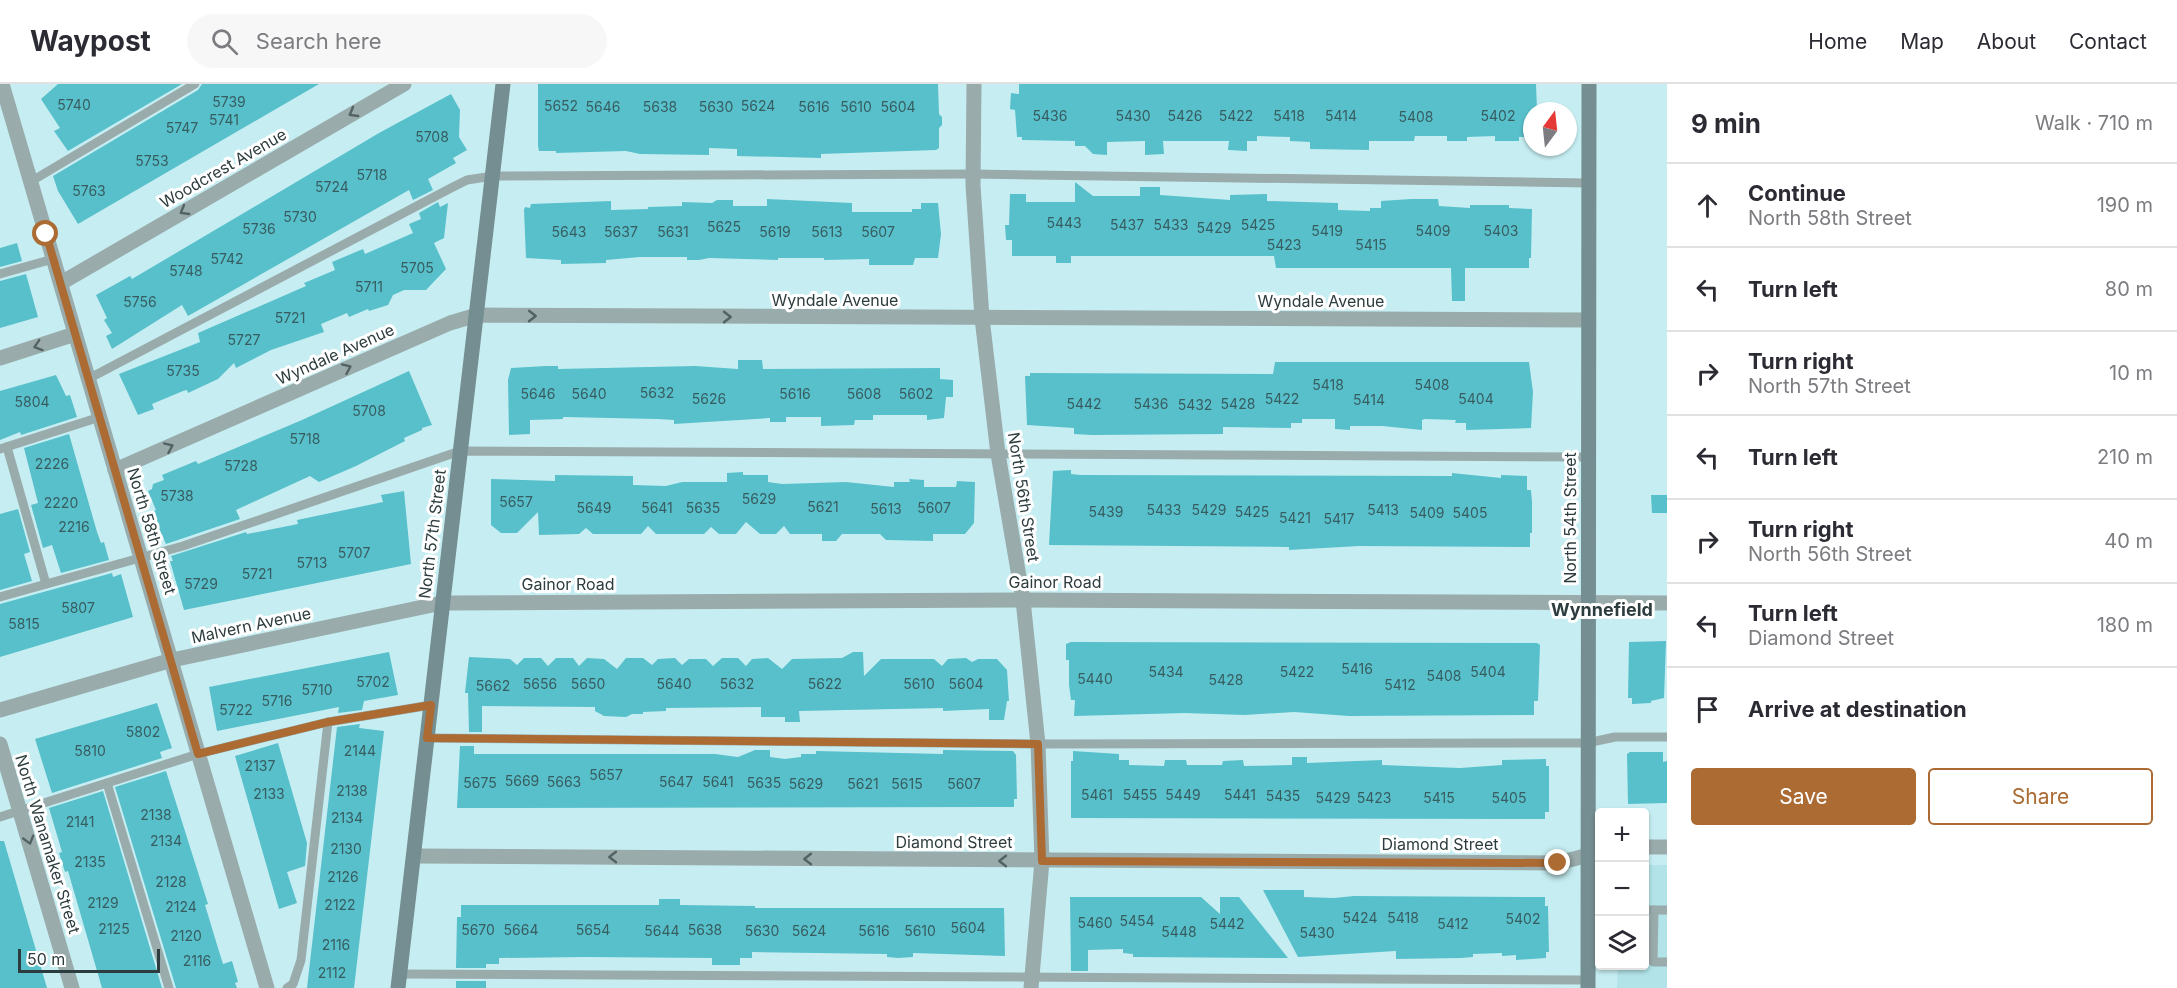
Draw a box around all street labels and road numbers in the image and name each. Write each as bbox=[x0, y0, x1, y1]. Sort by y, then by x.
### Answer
street label: Woodcrest Avenue bbox=[156, 124, 290, 212]
street label: Wyndale Avenue bbox=[772, 290, 898, 310]
street label: Wyndale Avenue bbox=[1258, 291, 1384, 311]
street label: Wyndale Avenue bbox=[273, 319, 397, 389]
street label: North 56th Street bbox=[1004, 431, 1044, 563]
street label: North 54th Street bbox=[1560, 452, 1580, 584]
street label: North 58th Street bbox=[123, 465, 181, 597]
street label: North 57th Street bbox=[414, 468, 450, 600]
street label: Gainor Road bbox=[1009, 572, 1101, 592]
street label: Gainor Road bbox=[522, 574, 614, 594]
street label: Malvern Avenue bbox=[189, 603, 313, 647]
street label: North Wanamaker Street bbox=[11, 752, 85, 936]
street label: Diamond Street bbox=[896, 832, 1012, 852]
street label: Diamond Street bbox=[1382, 834, 1498, 854]

